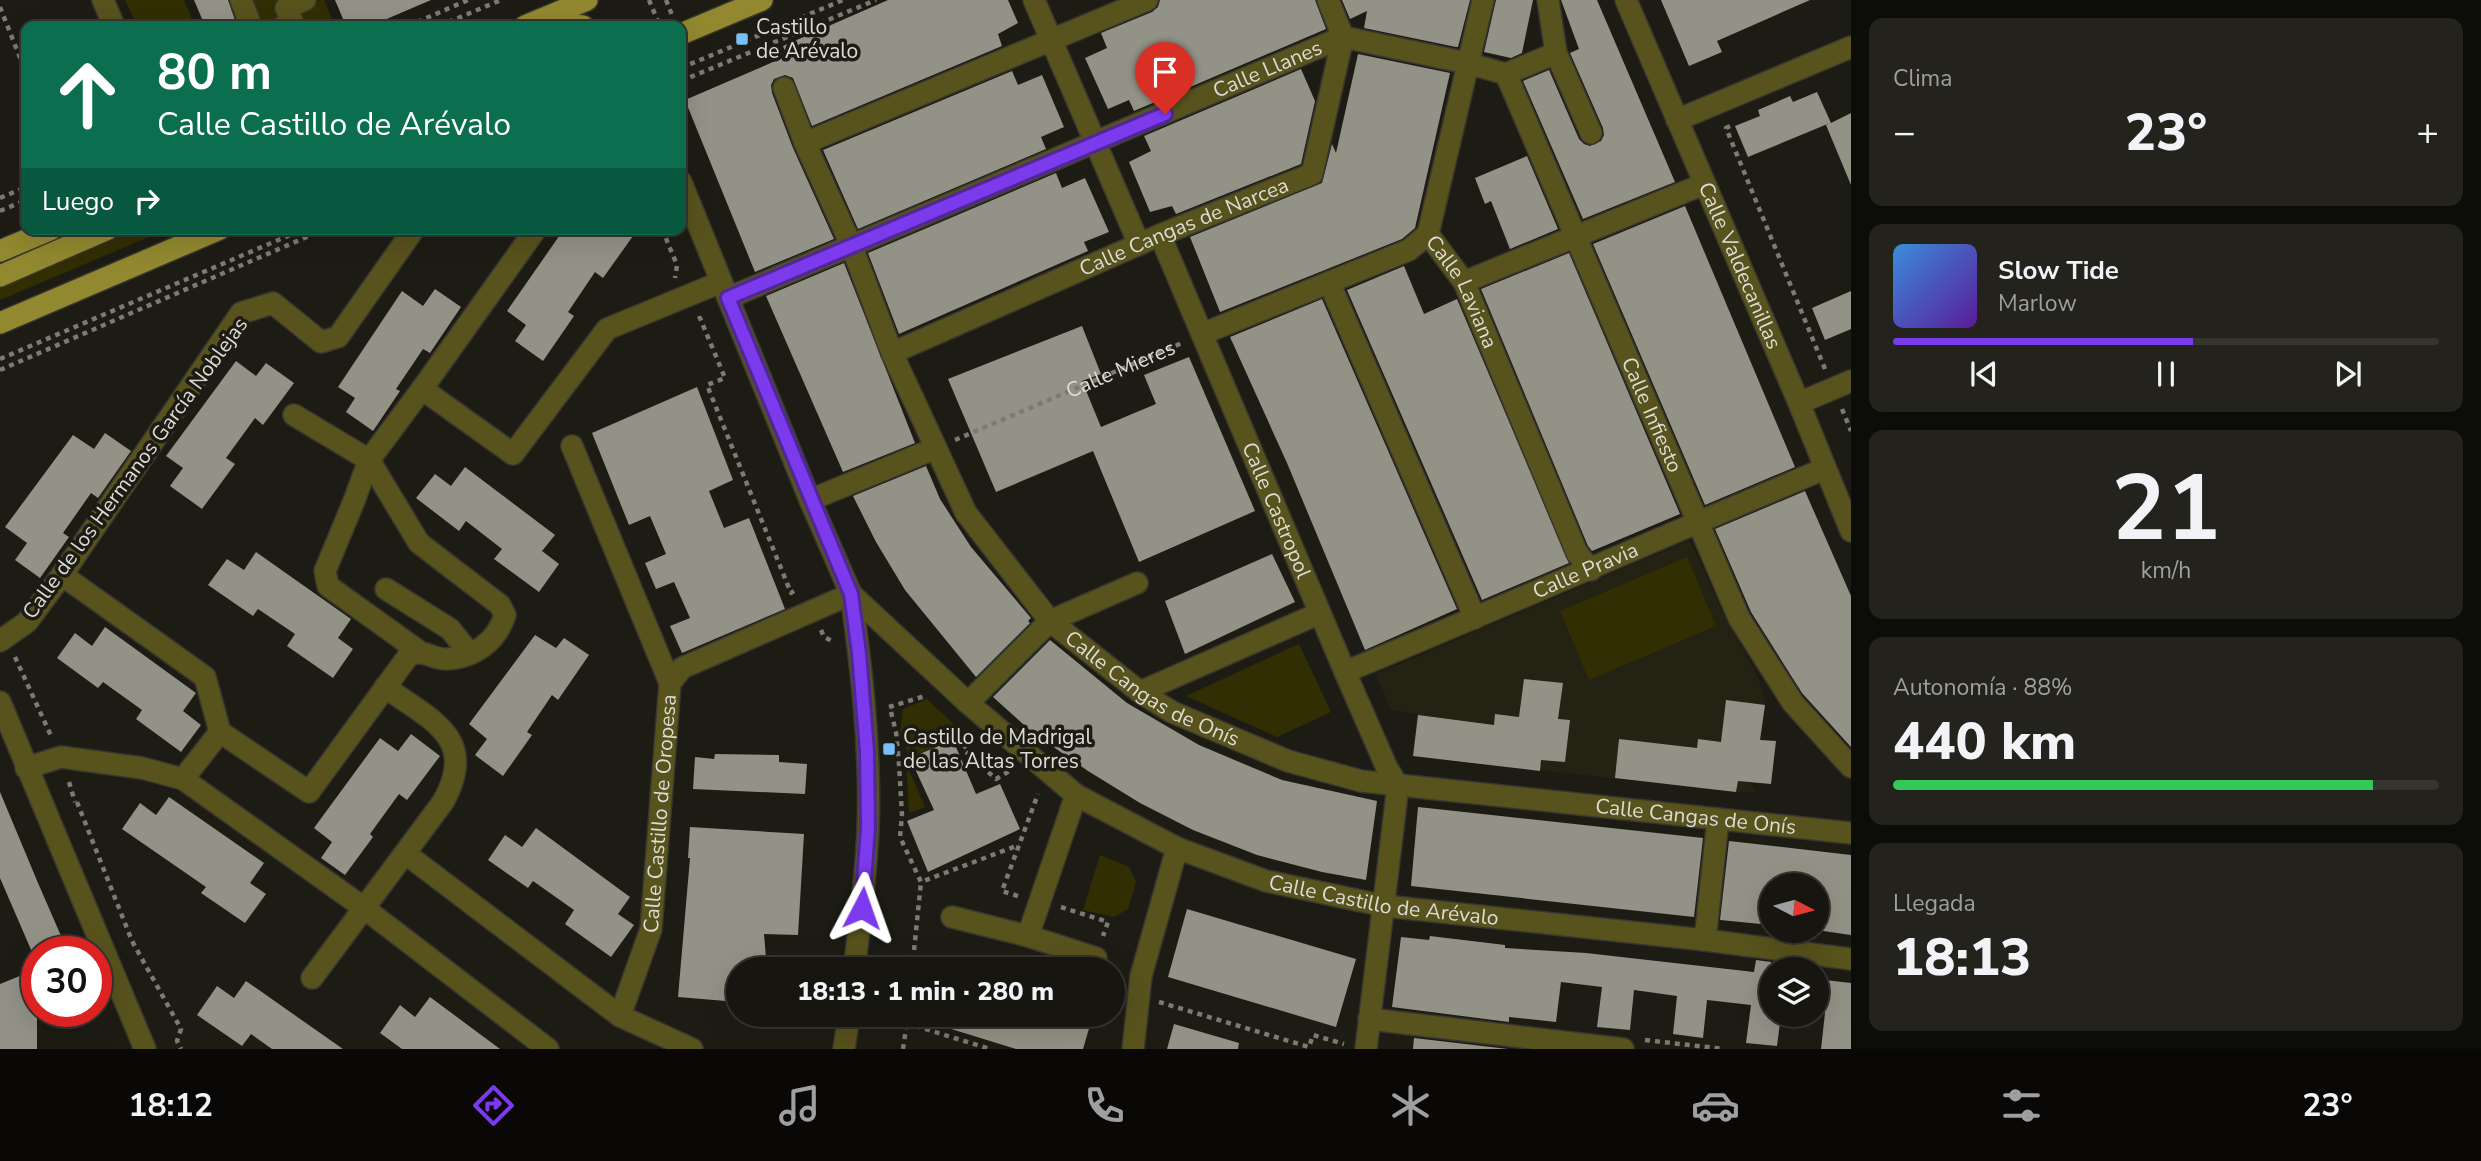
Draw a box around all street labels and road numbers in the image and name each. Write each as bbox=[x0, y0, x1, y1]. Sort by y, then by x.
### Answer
street label: Calle Llanes bbox=[1209, 34, 1326, 105]
street label: Calle Cangas de Narcea bbox=[1075, 171, 1293, 283]
street label: Calle Valdecanillas bbox=[1692, 178, 1788, 353]
street label: Calle Laviana bbox=[1420, 229, 1504, 353]
street label: Calle de los Hermanos García Noblejas bbox=[16, 311, 254, 625]
street label: Calle Mieres bbox=[1061, 333, 1180, 405]
street label: Calle Infiesto bbox=[1615, 353, 1689, 477]
street label: Calle Castropol bbox=[1235, 438, 1318, 583]
street label: Calle Pravia bbox=[1528, 536, 1643, 605]
street label: Calle Cangas de Onís bbox=[1059, 624, 1244, 753]
street label: Calle Castillo de Oropesa bbox=[637, 693, 683, 934]
street label: Calle Cangas de Onís bbox=[1594, 792, 1797, 841]
street label: Calle Castillo de Arévalo bbox=[1266, 868, 1500, 932]

